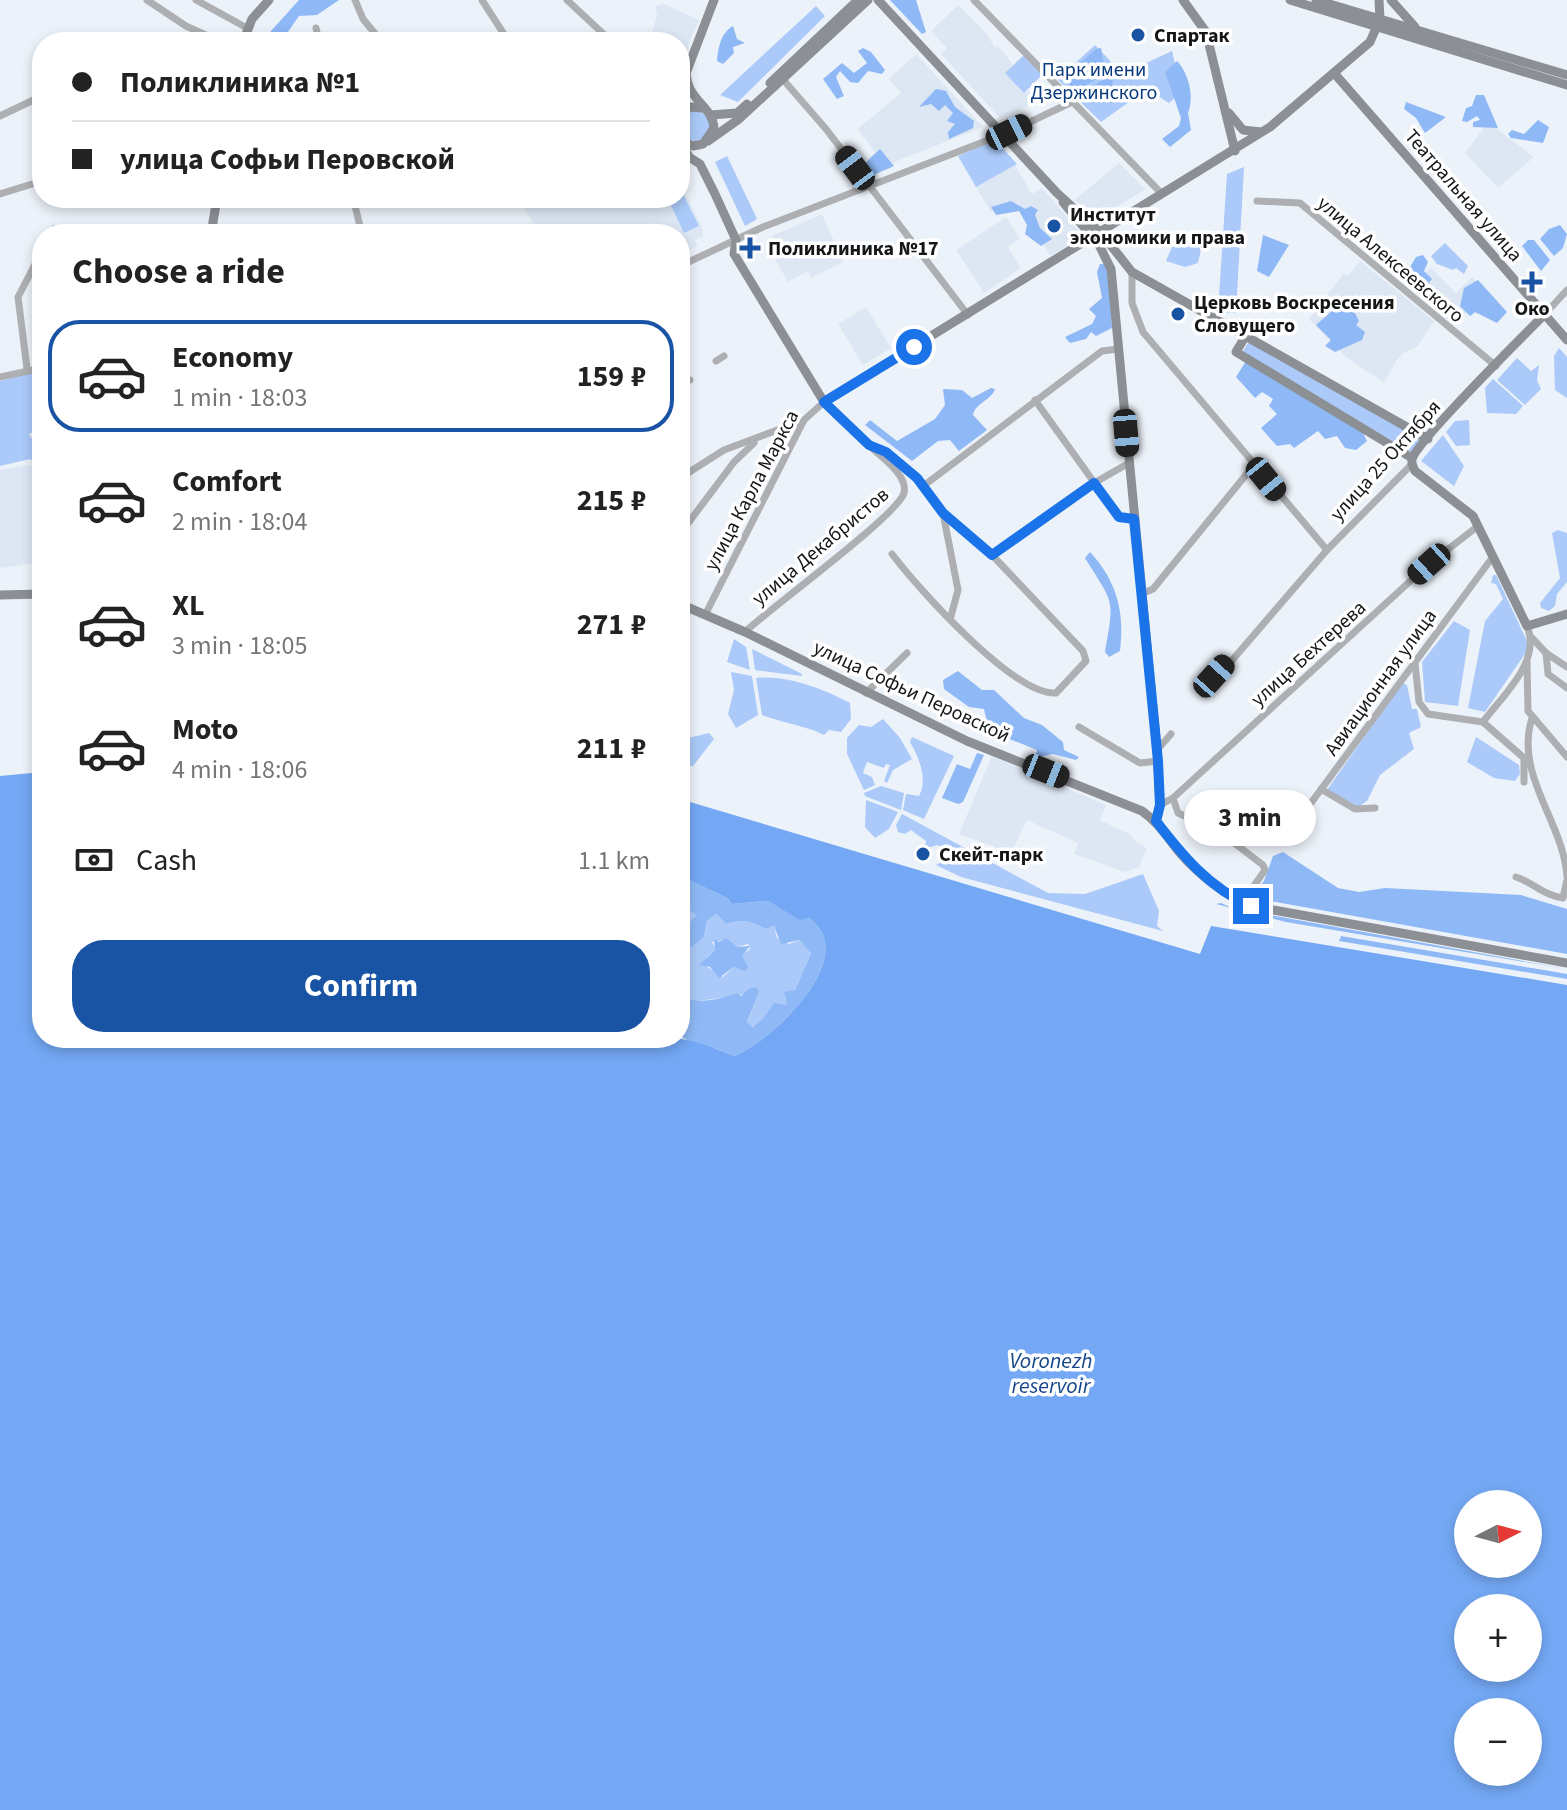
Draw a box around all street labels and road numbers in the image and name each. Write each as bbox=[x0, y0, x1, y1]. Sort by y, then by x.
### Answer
street label: Театральная улица bbox=[1398, 123, 1529, 268]
street label: улица Алексеевского bbox=[1311, 190, 1470, 330]
street label: улица 25 Октября bbox=[1324, 394, 1448, 527]
street label: улица Карла Маркса bbox=[698, 405, 806, 576]
street label: улица Декабристов bbox=[746, 481, 895, 613]
street label: улица Бехтерева bbox=[1245, 594, 1372, 713]
street label: Авиационная улица bbox=[1318, 604, 1444, 762]
street label: улица Софьи Перовской bbox=[809, 634, 1015, 750]

